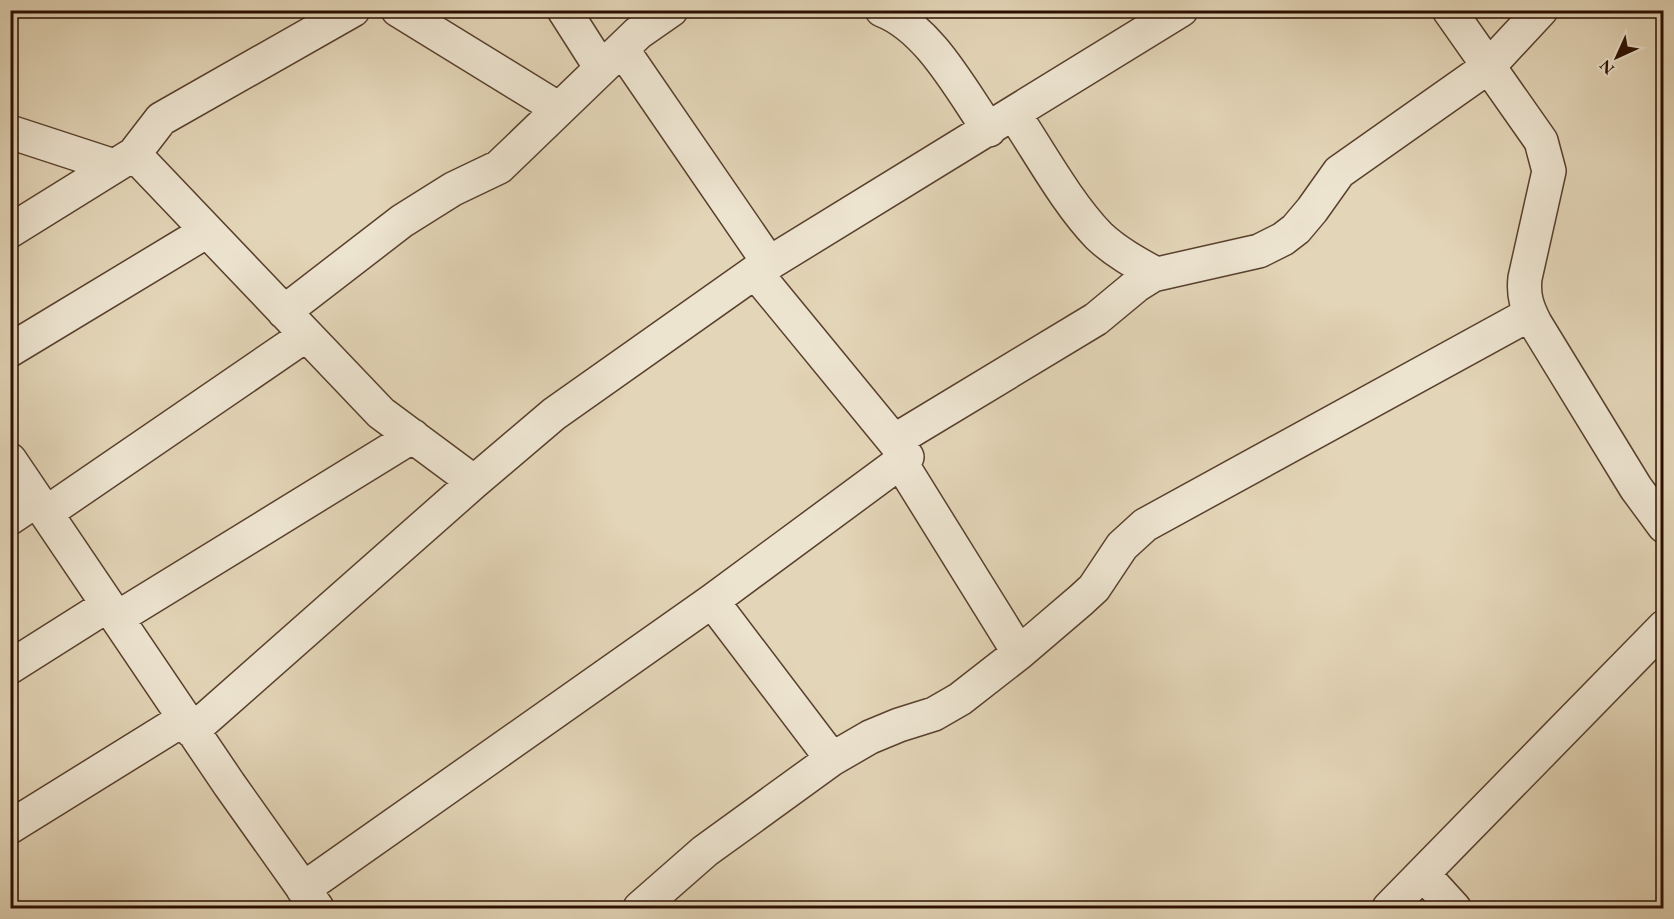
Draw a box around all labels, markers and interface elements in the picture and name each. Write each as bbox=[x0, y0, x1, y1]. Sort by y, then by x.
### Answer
north arrow bbox=[1587, 27, 1647, 87]
text: N bbox=[1595, 55, 1619, 79]

